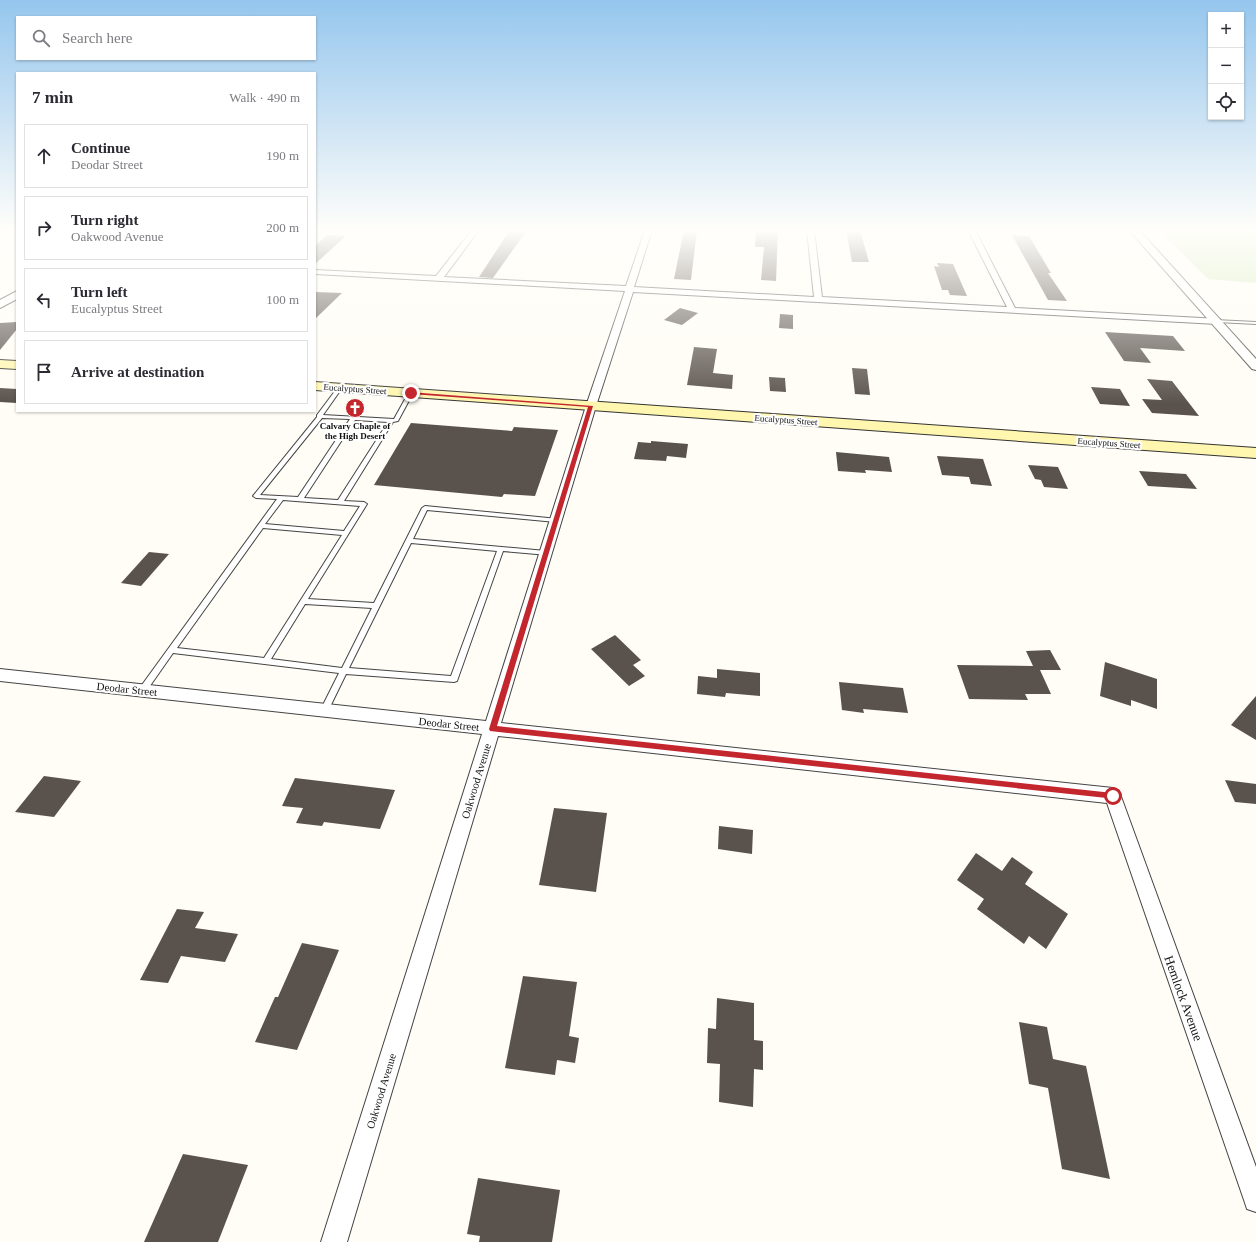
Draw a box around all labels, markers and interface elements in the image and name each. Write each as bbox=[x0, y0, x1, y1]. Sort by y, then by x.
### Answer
map controls bbox=[1208, 12, 1244, 120]
button: + bbox=[1208, 12, 1244, 48]
search box bbox=[16, 16, 316, 60]
icon: search bbox=[30, 27, 52, 49]
text: Search here bbox=[62, 30, 132, 46]
button: − bbox=[1208, 48, 1244, 84]
button: locate bbox=[1208, 84, 1244, 120]
text: 7 min bbox=[32, 88, 73, 107]
text: Walk · 490 m bbox=[229, 90, 300, 105]
text: Continue bbox=[71, 140, 130, 156]
icon: ahead bbox=[33, 145, 55, 167]
text: 190 m bbox=[266, 148, 299, 163]
text: Deodar Street bbox=[71, 157, 143, 172]
text: Turn right bbox=[71, 212, 138, 228]
icon: right bbox=[33, 217, 55, 239]
text: 200 m bbox=[266, 220, 299, 235]
text: Oakwood Avenue bbox=[71, 229, 164, 244]
text: Turn left bbox=[71, 284, 128, 300]
icon: left bbox=[33, 289, 55, 311]
text: 100 m bbox=[266, 292, 299, 307]
text: Eucalyptus Street bbox=[71, 301, 162, 316]
icon: arrive bbox=[33, 361, 55, 383]
text: Arrive at destination bbox=[71, 364, 204, 380]
street label: Eucalyptus Street bbox=[323, 382, 387, 396]
route end bbox=[402, 384, 420, 402]
church icon: Calvary Chaple of the High Desert bbox=[344, 397, 366, 419]
street label: Eucalyptus Street bbox=[754, 413, 818, 427]
place label: Calvary Chaple of the High Desert bbox=[320, 421, 391, 441]
street label: Eucalyptus Street bbox=[1077, 436, 1141, 450]
street label: Deodar Street bbox=[96, 680, 158, 698]
street label: Deodar Street bbox=[418, 715, 480, 733]
street label: Oakwood Avenue bbox=[459, 742, 493, 820]
route start bbox=[1104, 787, 1122, 805]
street label: Hemlock Avenue bbox=[1161, 953, 1206, 1043]
street label: Oakwood Avenue bbox=[364, 1052, 398, 1130]

